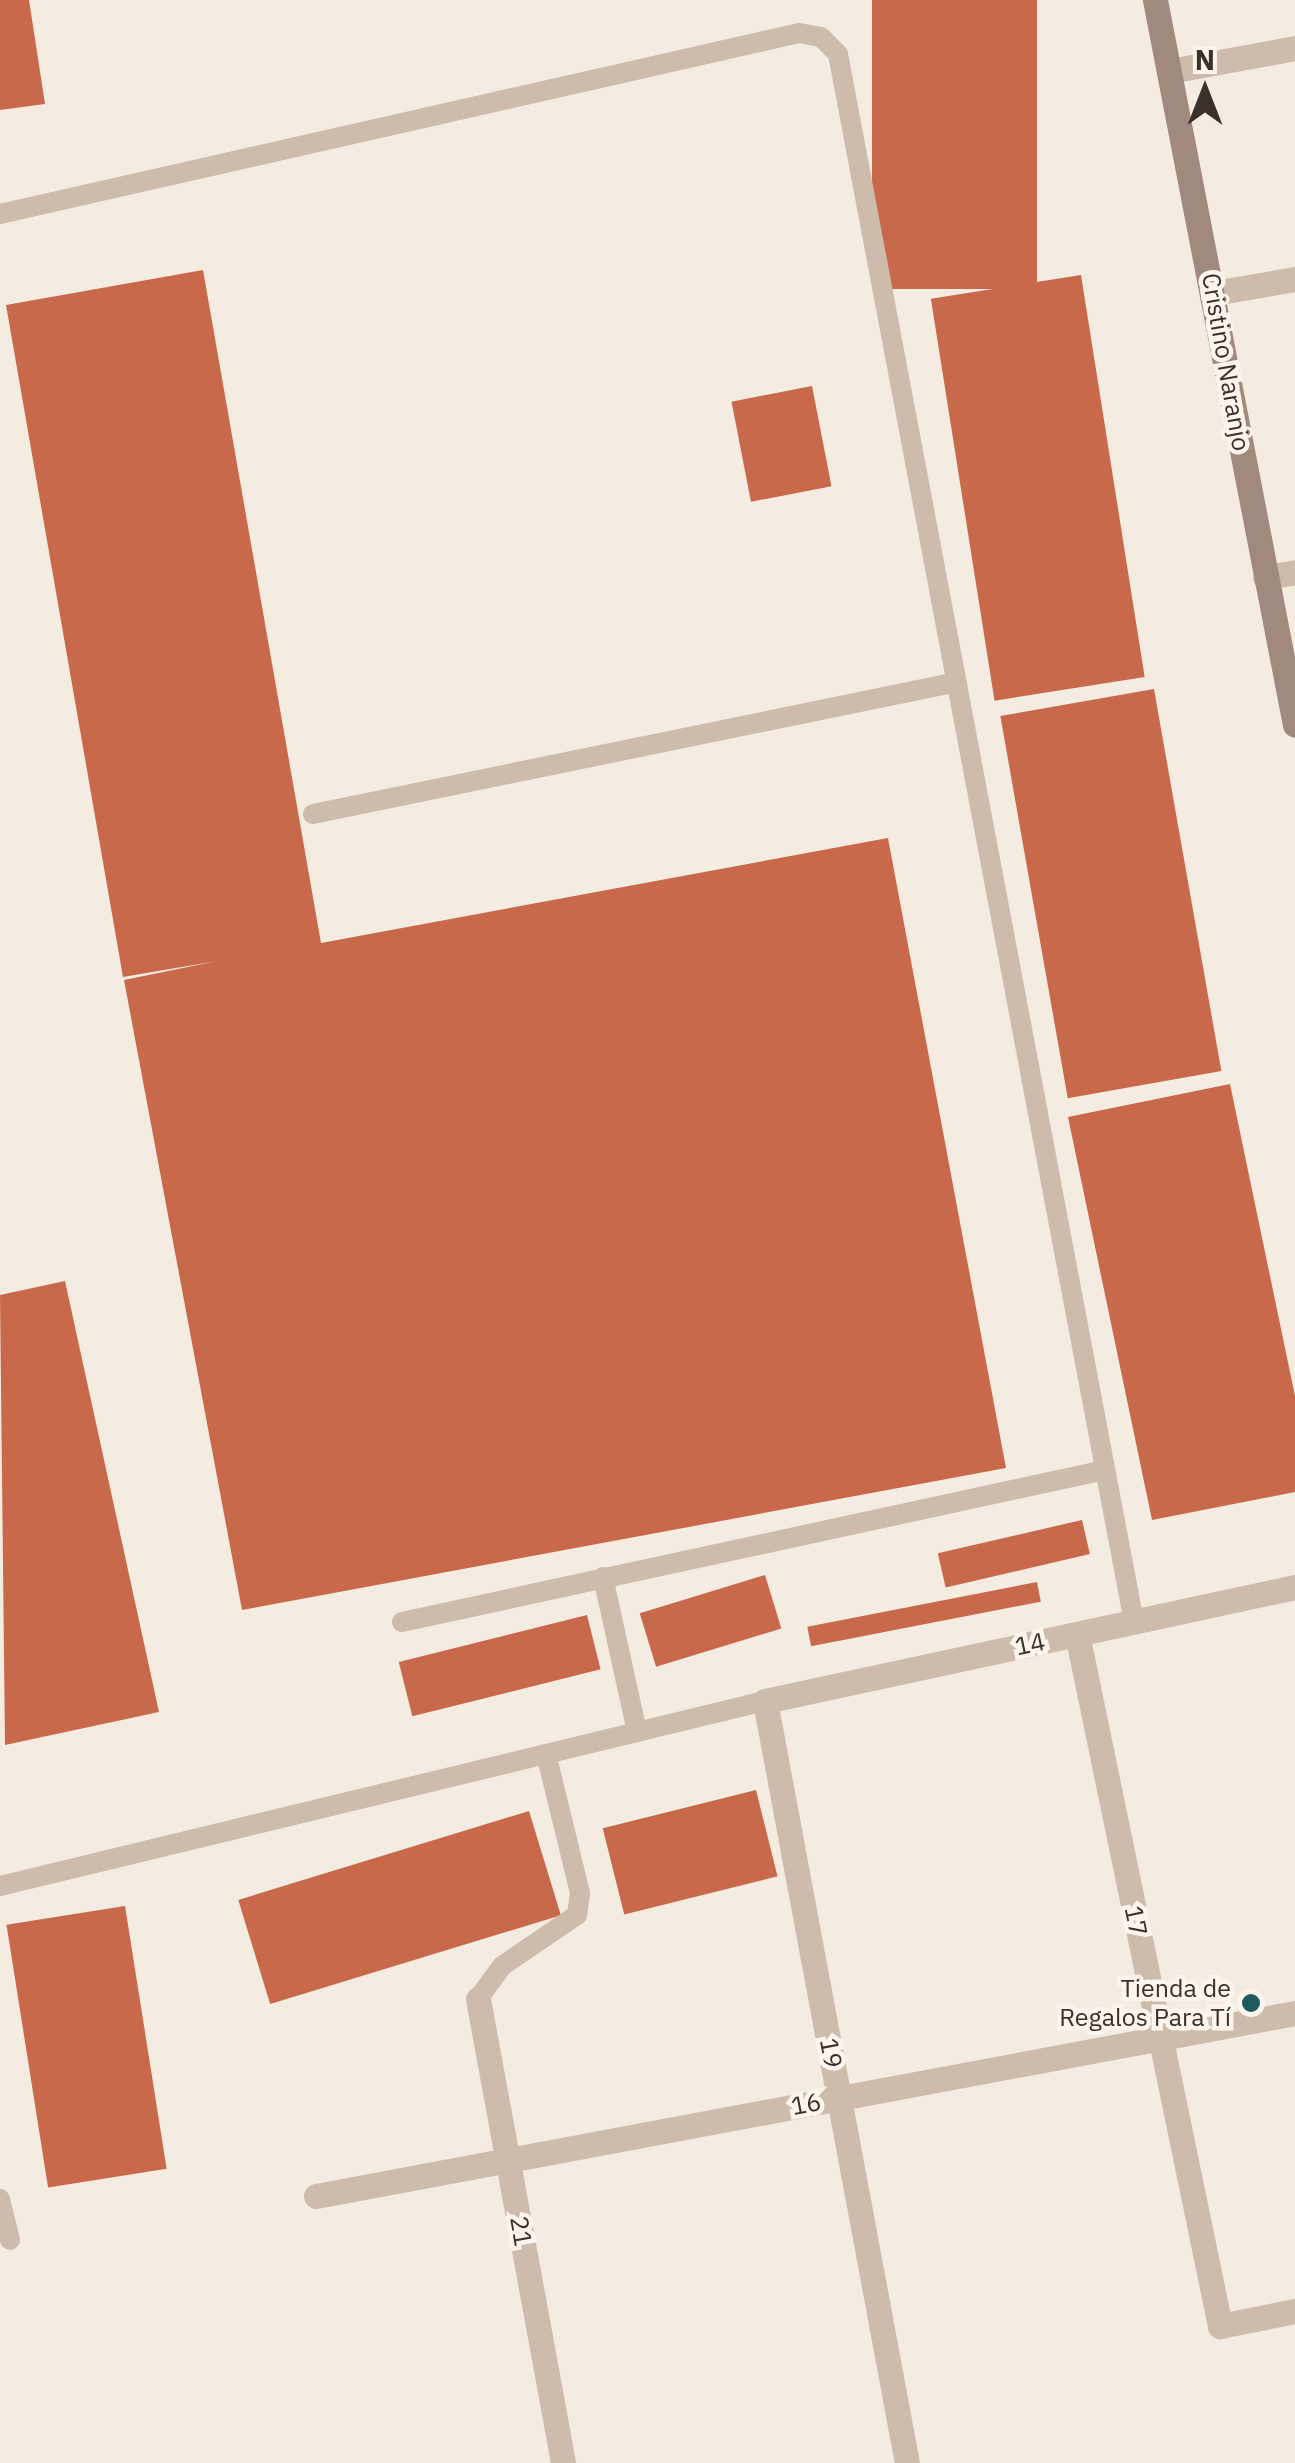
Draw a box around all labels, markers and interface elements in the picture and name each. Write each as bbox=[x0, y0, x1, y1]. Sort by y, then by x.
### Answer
north arrow bbox=[1155, 40, 1255, 140]
text: N bbox=[1195, 41, 1215, 78]
street label: Cristino Naranjo bbox=[1196, 271, 1256, 453]
street label: 14 bbox=[1012, 1626, 1048, 1662]
street label: 17 bbox=[1118, 1903, 1154, 1939]
place label: Tienda de Regalos Para Tí bbox=[1059, 1974, 1231, 2033]
marker: Tienda de Regalos Para Tí bbox=[1240, 1992, 1262, 2014]
street label: 19 bbox=[813, 2035, 849, 2071]
street label: 16 bbox=[788, 2086, 824, 2122]
street label: 21 bbox=[504, 2214, 538, 2248]

